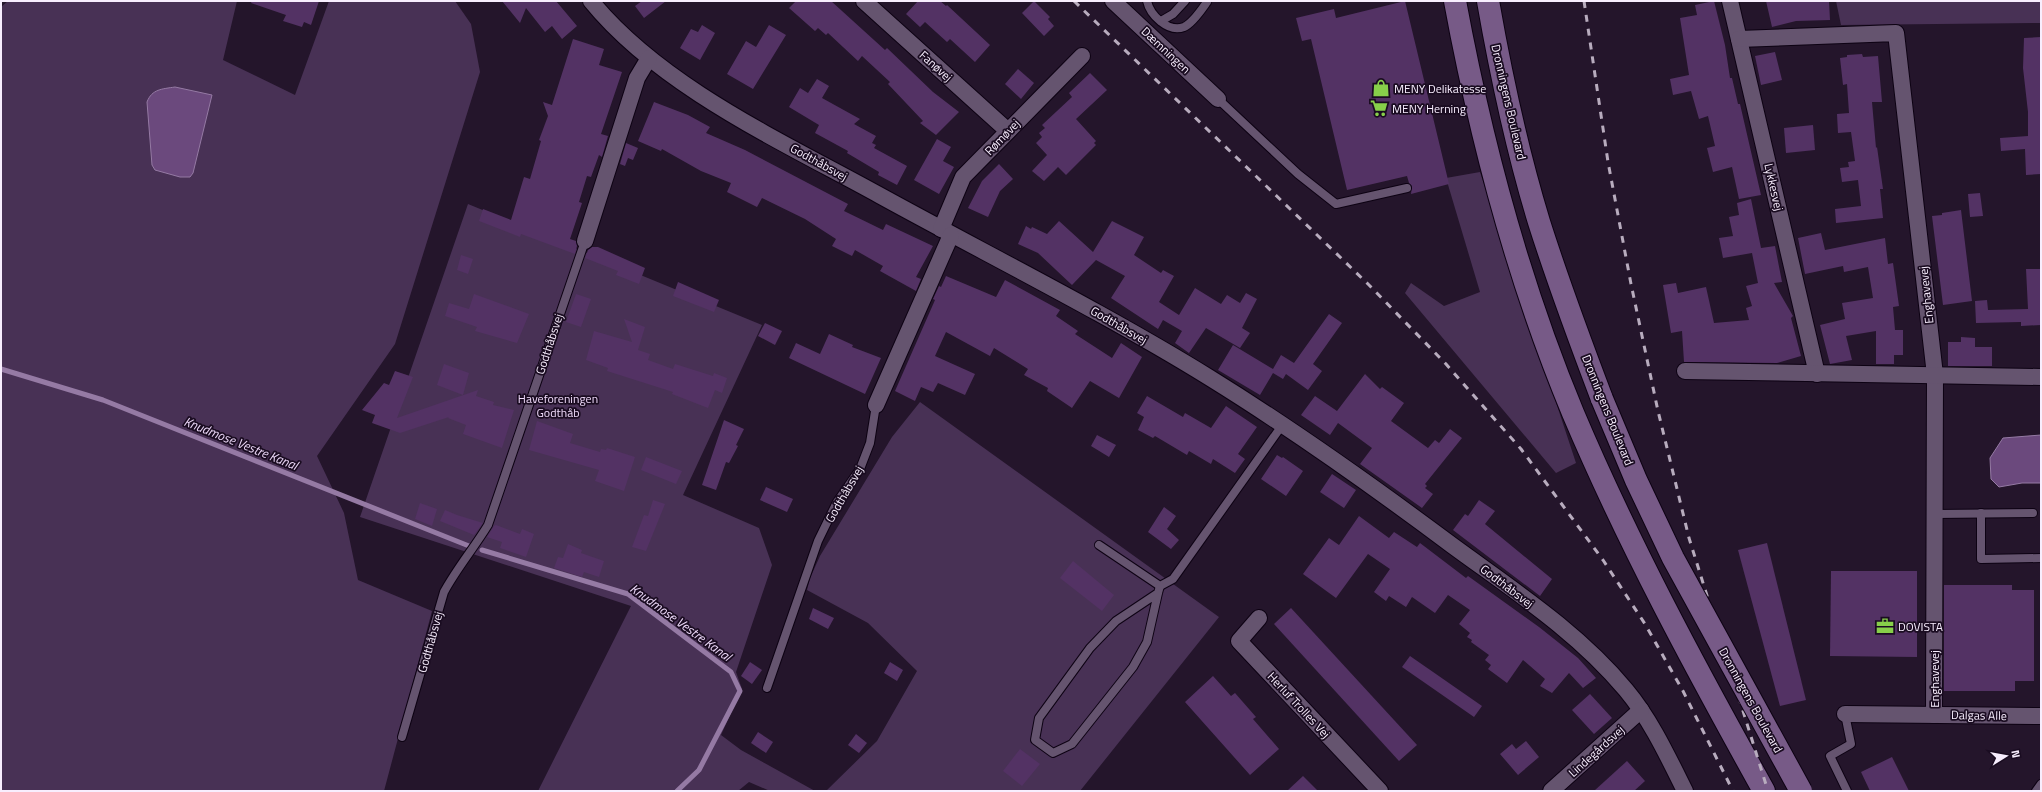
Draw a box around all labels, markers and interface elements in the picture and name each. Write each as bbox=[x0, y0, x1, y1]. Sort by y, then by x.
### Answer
street label: Dæmningen bbox=[1137, 22, 1195, 78]
street label: Dronningens Boulevard bbox=[1486, 42, 1532, 162]
street label: Fanøvej bbox=[915, 46, 957, 86]
shop icon: MENY Delikatesse bbox=[1371, 78, 1391, 98]
place label: MENY Delikatesse bbox=[1394, 79, 1486, 98]
supermarket icon: MENY Herning bbox=[1369, 98, 1389, 118]
place label: MENY Herning bbox=[1392, 99, 1466, 118]
street label: Rømøvej bbox=[980, 114, 1024, 160]
street label: Godthåbsvej bbox=[787, 138, 851, 186]
street label: Lykkesvej bbox=[1759, 161, 1789, 213]
street label: Enghavevej bbox=[1914, 265, 1938, 325]
street label: Godthåbsvej bbox=[1087, 301, 1151, 349]
street label: Godthåbsvej bbox=[530, 311, 568, 377]
street label: Dronningens Boulevard bbox=[1577, 352, 1639, 468]
park label: Haveforeningen Godthåb bbox=[518, 389, 598, 422]
water label: Knudmose Vestre Kanal bbox=[181, 411, 303, 476]
street label: Godthåbsvej bbox=[820, 462, 868, 526]
street label: Godthåbsvej bbox=[1476, 559, 1538, 613]
water label: Knudmose Vestre Kanal bbox=[626, 578, 738, 667]
street label: Godthåbsvej bbox=[412, 609, 448, 675]
office icon: DOVISTA bbox=[1875, 616, 1895, 636]
place label: DOVISTA bbox=[1898, 617, 1943, 636]
street label: Dronningens Boulevard bbox=[1714, 644, 1788, 756]
street label: Enghavevej bbox=[1925, 650, 1944, 708]
street label: Herluf Trolles Vej bbox=[1263, 668, 1335, 742]
street label: Dalgas Alle bbox=[1951, 705, 2007, 725]
street label: Lindegårdsvej bbox=[1564, 721, 1628, 781]
north arrow bbox=[1986, 736, 2026, 776]
text: N bbox=[2007, 749, 2024, 759]

